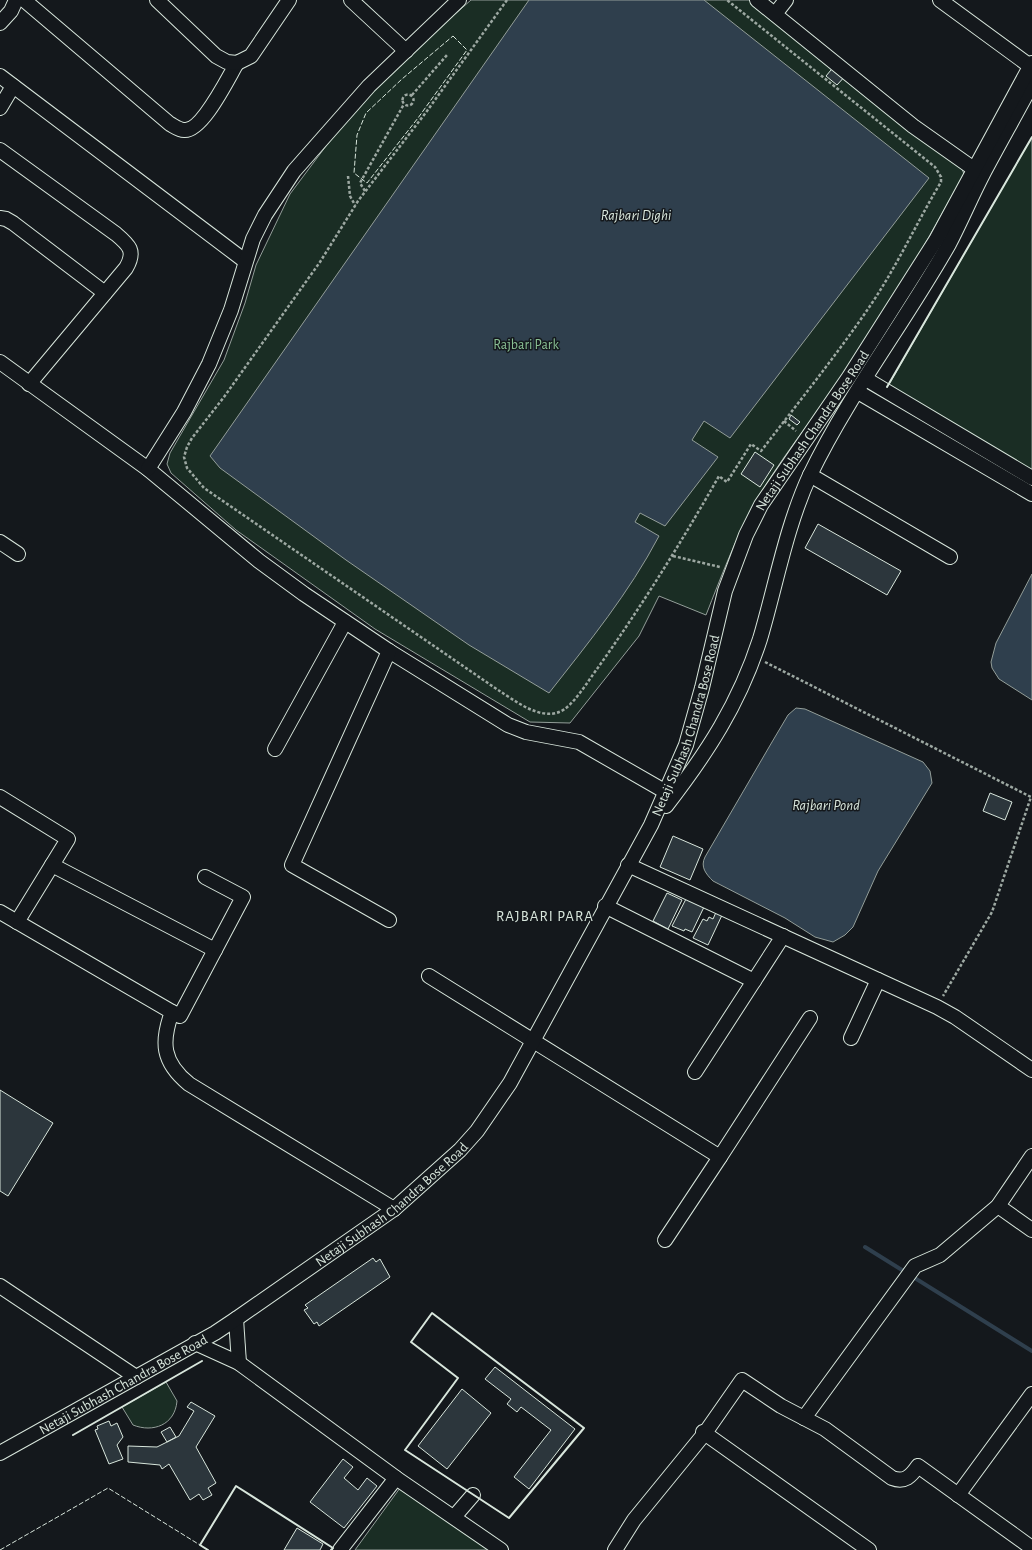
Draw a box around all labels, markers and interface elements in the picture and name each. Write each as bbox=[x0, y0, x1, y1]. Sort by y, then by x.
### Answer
water label: Rajbari Dighi bbox=[601, 208, 671, 223]
park label: Rajbari Park bbox=[493, 338, 559, 352]
street label: Netaji Subhash Chandra Bose Road bbox=[753, 348, 872, 513]
street label: Netaji Subhash Chandra Bose Road bbox=[650, 634, 722, 819]
water label: Rajbari Pond bbox=[792, 798, 860, 813]
district label: RAJBARI PARA bbox=[496, 909, 594, 924]
street label: Netaji Subhash Chandra Bose Road bbox=[313, 1140, 471, 1269]
street label: Netaji Subhash Chandra Bose Road bbox=[37, 1333, 210, 1438]

